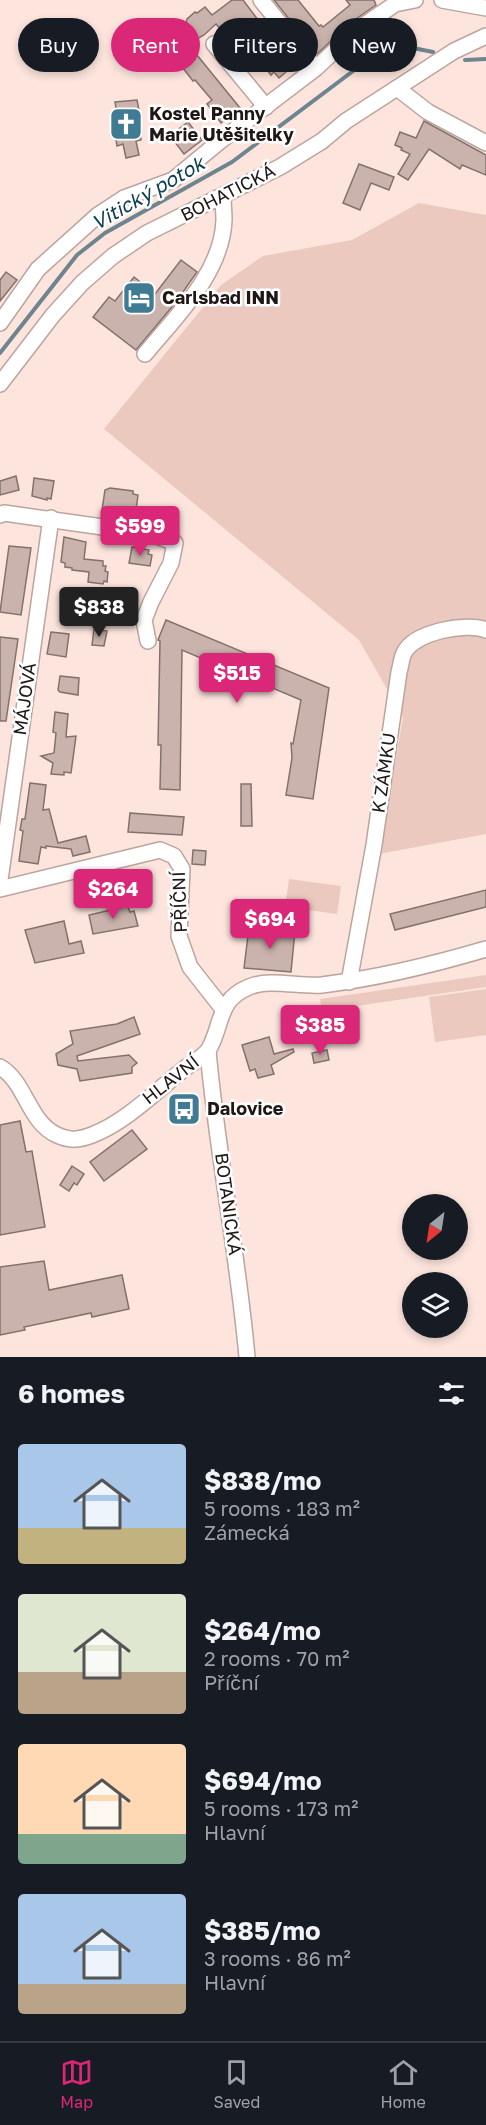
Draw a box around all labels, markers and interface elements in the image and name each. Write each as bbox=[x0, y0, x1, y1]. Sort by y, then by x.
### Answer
chip: Buy bbox=[18, 18, 99, 72]
chip: Rent bbox=[111, 18, 200, 72]
chip: Filters bbox=[212, 18, 318, 72]
chip: New bbox=[330, 18, 417, 72]
place label: Kostel Panny Marie Utěšitelky bbox=[149, 102, 294, 145]
church icon: Kostel Panny Marie Utěšitelky bbox=[108, 106, 144, 142]
water label: Vitický potok bbox=[87, 149, 211, 235]
street label: BOHATICKÁ bbox=[176, 159, 279, 225]
hotel icon: Carlsbad INN bbox=[121, 280, 157, 316]
place label: Carlsbad INN bbox=[162, 286, 279, 308]
pin: $599 bbox=[104, 506, 176, 557]
text: $599 bbox=[115, 513, 166, 537]
pin: $838 bbox=[63, 587, 135, 638]
text: $838 bbox=[73, 594, 125, 618]
pin: $515 bbox=[201, 653, 273, 704]
text: $515 bbox=[213, 660, 261, 684]
street label: MÁJOVÁ bbox=[8, 661, 40, 737]
street label: K ZÁMKU bbox=[366, 731, 400, 814]
pin: $264 bbox=[77, 869, 149, 920]
street label: PŘÍČNÍ bbox=[167, 870, 191, 933]
text: $264 bbox=[88, 876, 138, 900]
pin: $694 bbox=[234, 899, 306, 950]
text: $694 bbox=[244, 906, 296, 930]
pin: $385 bbox=[284, 1005, 356, 1056]
text: $385 bbox=[295, 1012, 345, 1036]
street label: HLAVNÍ bbox=[137, 1049, 204, 1108]
bus stop icon: Dalovice bbox=[166, 1091, 202, 1127]
place label: Dalovice bbox=[207, 1097, 284, 1119]
street label: BOTANICKÁ bbox=[211, 1151, 247, 1256]
north arrow bbox=[402, 1194, 468, 1260]
map controls bbox=[402, 1194, 468, 1338]
button: layers bbox=[402, 1272, 468, 1338]
icon: filters bbox=[435, 1377, 468, 1410]
text: 6 homes bbox=[18, 1378, 125, 1409]
text: $838/mo bbox=[204, 1465, 321, 1496]
icon: home bbox=[66, 1468, 138, 1540]
text: 5 rooms · 183 m² bbox=[204, 1496, 360, 1520]
text: Zámecká bbox=[204, 1520, 290, 1544]
text: $264/mo bbox=[204, 1615, 321, 1646]
icon: home bbox=[66, 1618, 138, 1690]
text: 2 rooms · 70 m² bbox=[204, 1646, 349, 1670]
text: Příční bbox=[204, 1670, 259, 1694]
text: $694/mo bbox=[204, 1765, 322, 1796]
icon: home bbox=[66, 1768, 138, 1840]
text: 5 rooms · 173 m² bbox=[204, 1796, 358, 1820]
text: Hlavní bbox=[204, 1820, 265, 1844]
text: $385/mo bbox=[204, 1915, 321, 1946]
icon: home bbox=[66, 1918, 138, 1990]
text: 3 rooms · 86 m² bbox=[204, 1946, 351, 1970]
text: Hlavní bbox=[204, 1970, 265, 1994]
tab: Map bbox=[60, 2056, 93, 2112]
tab: Saved bbox=[214, 2056, 260, 2112]
tab: Home bbox=[381, 2056, 426, 2112]

